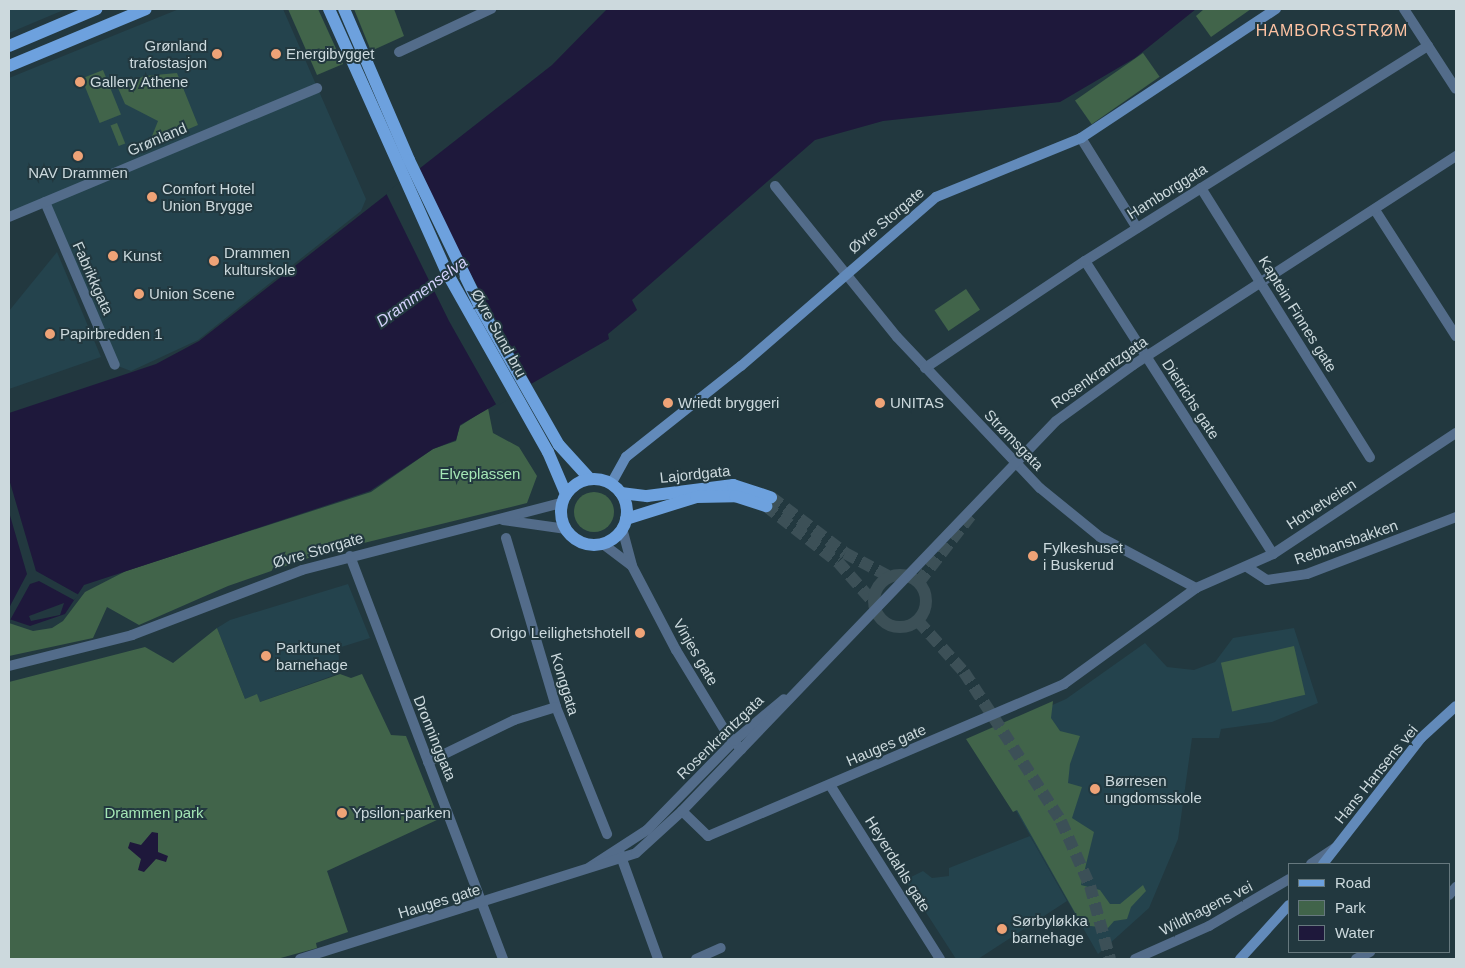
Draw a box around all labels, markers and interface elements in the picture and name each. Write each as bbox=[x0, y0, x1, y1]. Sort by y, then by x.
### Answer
district label: HAMBORGSTRØM bbox=[1254, 21, 1410, 41]
place label: Grønland trafostasjon bbox=[129, 36, 207, 71]
place label: Energibygget bbox=[286, 45, 374, 63]
marker: Grønland trafostasjon bbox=[211, 48, 223, 60]
marker: Energibygget bbox=[270, 48, 282, 60]
place label: Gallery Athene bbox=[90, 73, 189, 91]
marker: Gallery Athene bbox=[74, 76, 86, 88]
street label: Grønland bbox=[125, 118, 189, 160]
marker: NAV Drammen bbox=[72, 150, 84, 162]
street label: Hamborggata bbox=[1124, 159, 1210, 223]
place label: NAV Drammen bbox=[28, 164, 128, 182]
place label: Comfort Hotel Union Brygge bbox=[162, 179, 255, 214]
street label: Øvre Storgate bbox=[844, 183, 928, 257]
marker: Comfort Hotel Union Brygge bbox=[146, 191, 158, 203]
street label: Fabrikkgata bbox=[69, 239, 117, 317]
place label: Drammen kulturskole bbox=[224, 243, 296, 278]
place label: Kunst bbox=[123, 247, 161, 265]
marker: Kunst bbox=[107, 250, 119, 262]
water label: Drammenselva bbox=[373, 253, 471, 331]
street label: Kaptein Finnes gate bbox=[1255, 253, 1341, 375]
marker: Drammen kulturskole bbox=[208, 255, 220, 267]
place label: Union Scene bbox=[149, 285, 235, 303]
street label: Øvre Sund bru bbox=[467, 286, 531, 380]
marker: Union Scene bbox=[133, 288, 145, 300]
place label: Papirbredden 1 bbox=[60, 325, 163, 343]
marker: Papirbredden 1 bbox=[44, 328, 56, 340]
street label: Rosenkrantzgata bbox=[1047, 332, 1151, 412]
street label: Dietrichs gate bbox=[1158, 356, 1224, 442]
place label: Wriedt bryggeri bbox=[678, 394, 779, 412]
place label: UNITAS bbox=[890, 394, 944, 412]
marker: Wriedt bryggeri bbox=[662, 397, 674, 409]
marker: UNITAS bbox=[874, 397, 886, 409]
street label: Strømsgata bbox=[981, 406, 1047, 474]
street label: Lajordgata bbox=[659, 461, 731, 487]
park label: Elveplassen bbox=[440, 465, 520, 483]
street label: Hotvetveien bbox=[1283, 475, 1359, 533]
street label: Rebbansbakken bbox=[1292, 516, 1400, 568]
street label: Øvre Storgate bbox=[271, 528, 365, 572]
place label: Fylkeshuset i Buskerud bbox=[1043, 538, 1123, 573]
marker: Fylkeshuset i Buskerud bbox=[1027, 550, 1039, 562]
street label: Vinjes gate bbox=[670, 615, 722, 689]
place label: Origo Leilighetshotell bbox=[490, 624, 630, 642]
marker: Origo Leilighetshotell bbox=[634, 627, 646, 639]
place label: Parktunet barnehage bbox=[276, 638, 348, 673]
marker: Parktunet barnehage bbox=[260, 650, 272, 662]
street label: Konggata bbox=[547, 651, 583, 717]
street label: Rosenkrantzgata bbox=[673, 691, 767, 783]
street label: Dronninggata bbox=[410, 693, 460, 783]
street label: Hauges gate bbox=[843, 720, 929, 770]
street label: Hans Hansens vei bbox=[1331, 721, 1421, 827]
place label: Børresen ungdomsskole bbox=[1105, 771, 1202, 806]
marker: Børresen ungdomsskole bbox=[1089, 783, 1101, 795]
park label: Drammen park bbox=[104, 804, 204, 822]
place label: Ypsilon-parken bbox=[352, 804, 451, 822]
marker: Ypsilon-parken bbox=[336, 807, 348, 819]
street label: Heyerdahls gate bbox=[861, 813, 935, 915]
legend bbox=[1288, 863, 1450, 953]
text: Road bbox=[1335, 874, 1371, 891]
street label: Wildhagens vei bbox=[1157, 877, 1255, 939]
street label: Hauges gate bbox=[396, 880, 482, 922]
text: Park bbox=[1335, 899, 1366, 916]
place label: Sørbyløkka barnehage bbox=[1012, 911, 1088, 946]
marker: Sørbyløkka barnehage bbox=[996, 923, 1008, 935]
text: Water bbox=[1335, 924, 1374, 941]

